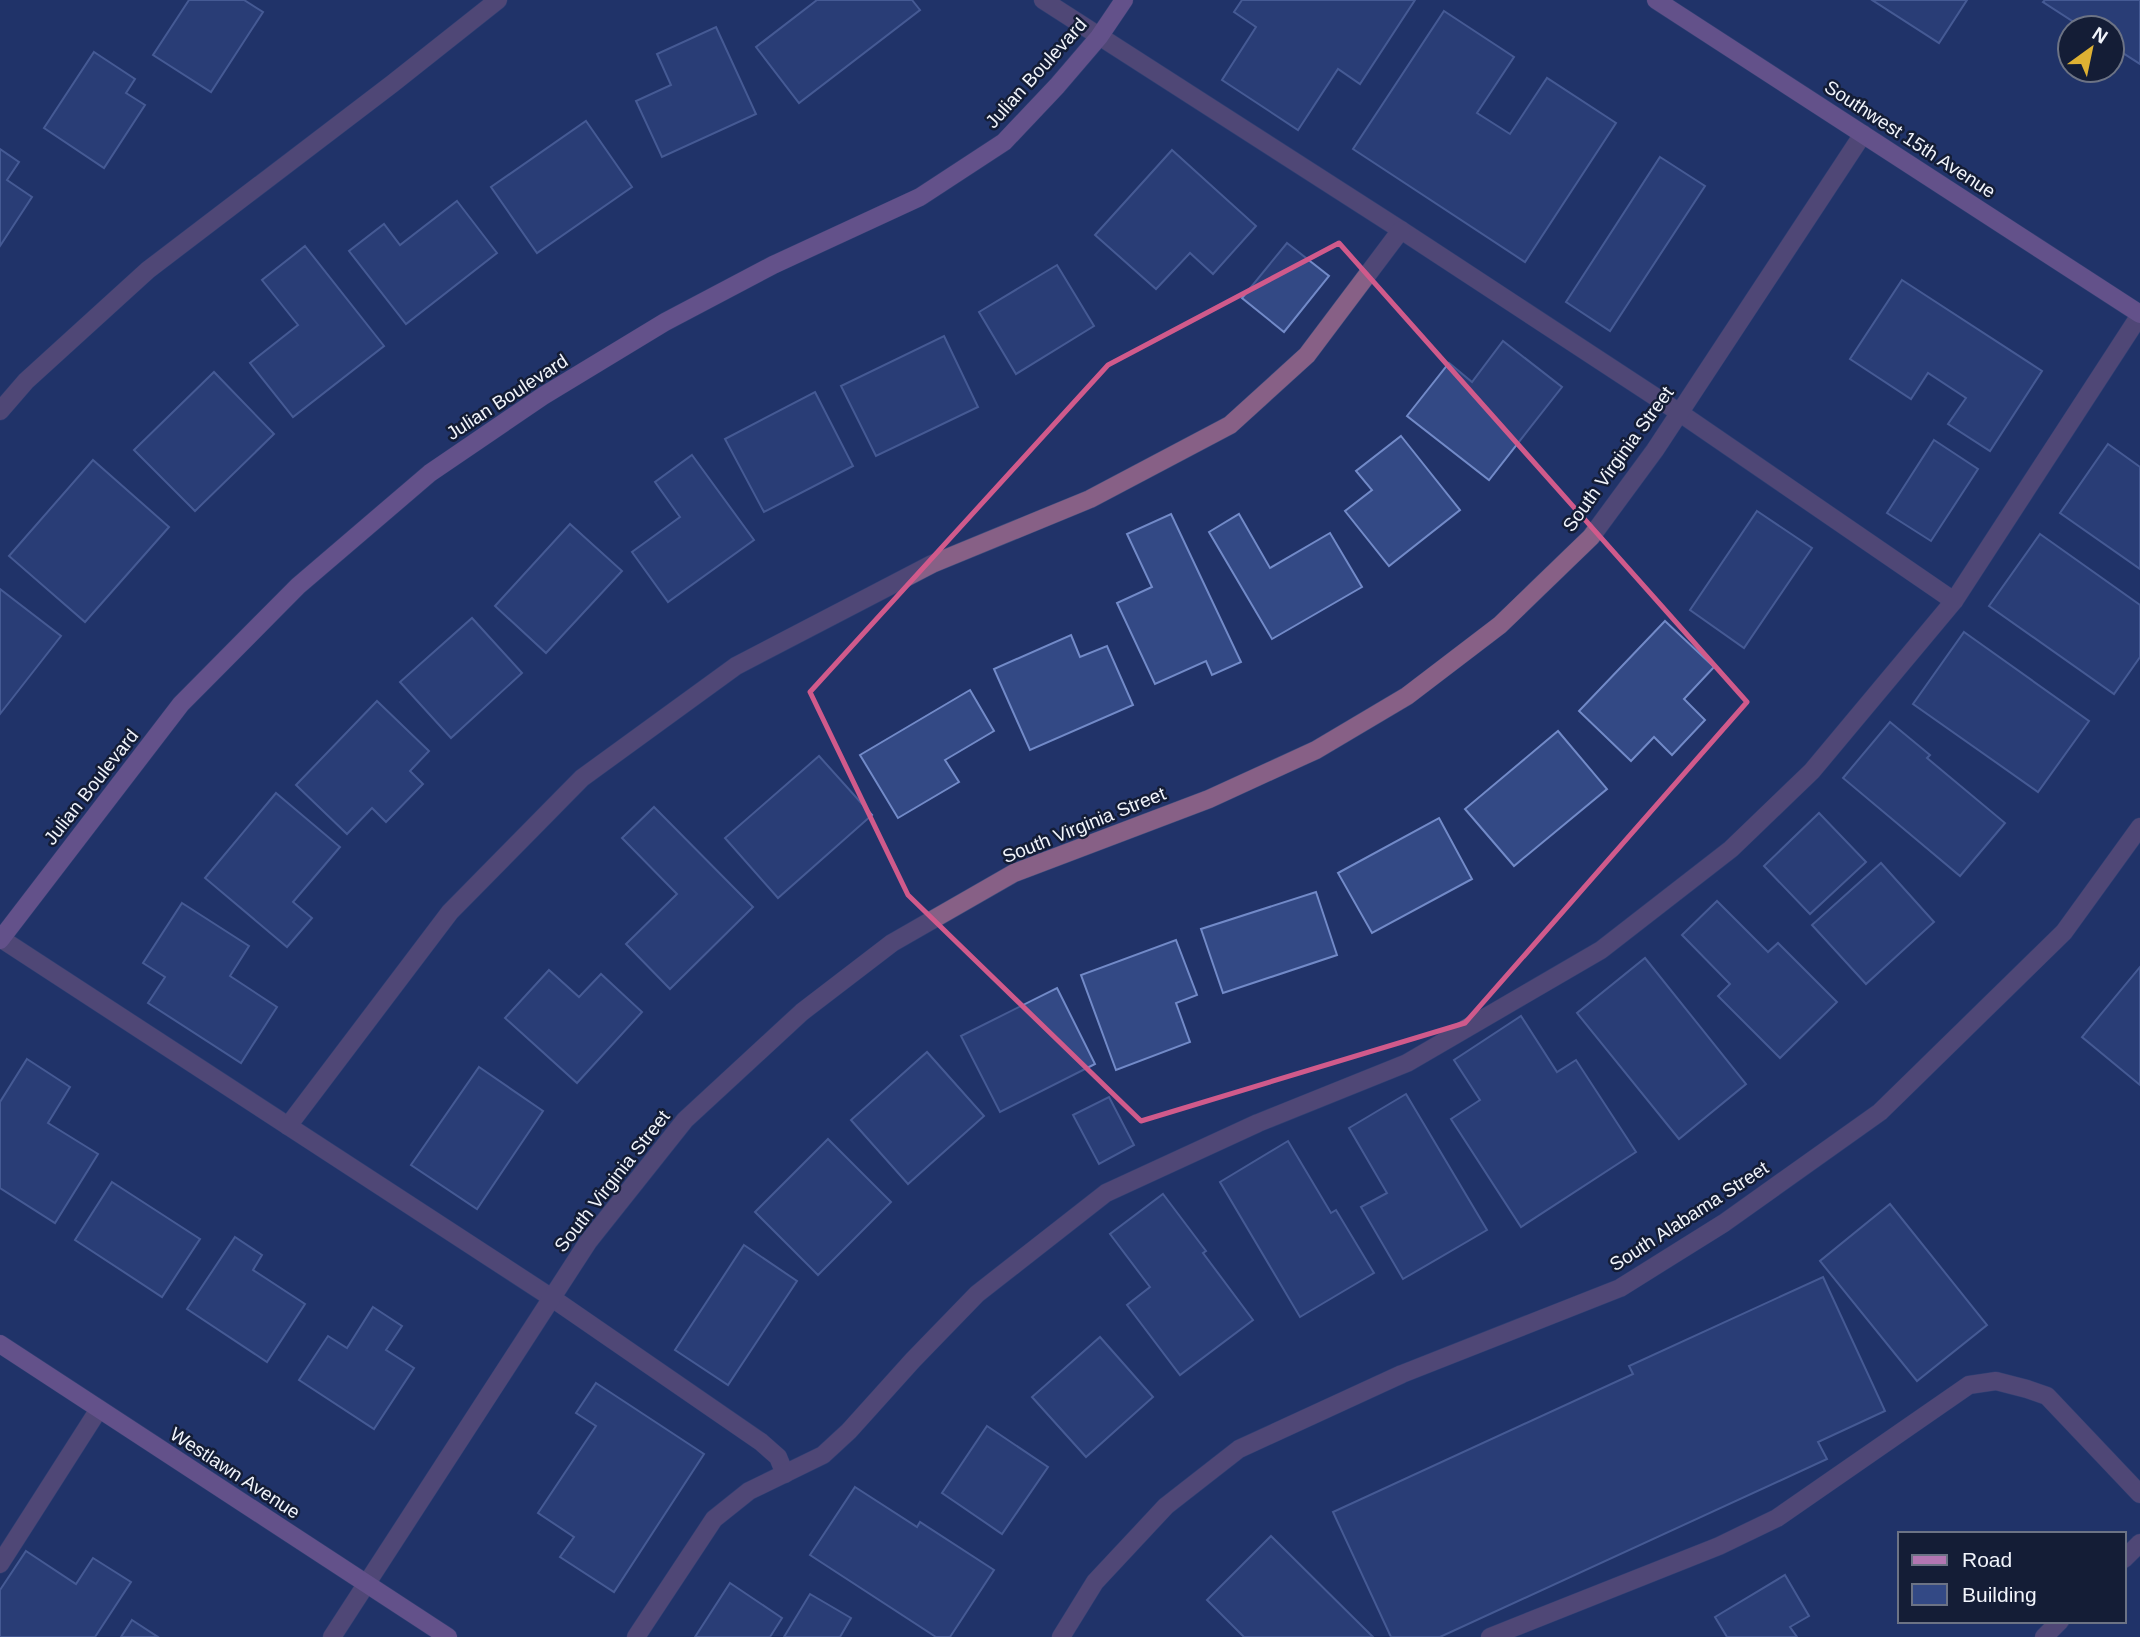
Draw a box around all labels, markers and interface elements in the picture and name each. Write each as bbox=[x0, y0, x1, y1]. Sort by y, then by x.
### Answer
street label: Julian Boulevard bbox=[981, 14, 1091, 132]
north arrow bbox=[2056, 14, 2126, 84]
text: N bbox=[2089, 23, 2111, 48]
street label: Southwest 15th Avenue bbox=[1821, 76, 1999, 202]
street label: Julian Boulevard bbox=[442, 350, 572, 444]
street label: South Virginia Street bbox=[1558, 382, 1678, 536]
street label: Julian Boulevard bbox=[39, 725, 143, 849]
street label: South Virginia Street bbox=[999, 782, 1169, 867]
street label: South Virginia Street bbox=[550, 1105, 674, 1256]
street label: South Alabama Street bbox=[1606, 1156, 1773, 1275]
street label: Westlawn Avenue bbox=[166, 1423, 304, 1523]
legend bbox=[1898, 1532, 2126, 1623]
text: Road bbox=[1962, 1548, 2012, 1571]
text: Building bbox=[1962, 1583, 2037, 1606]

